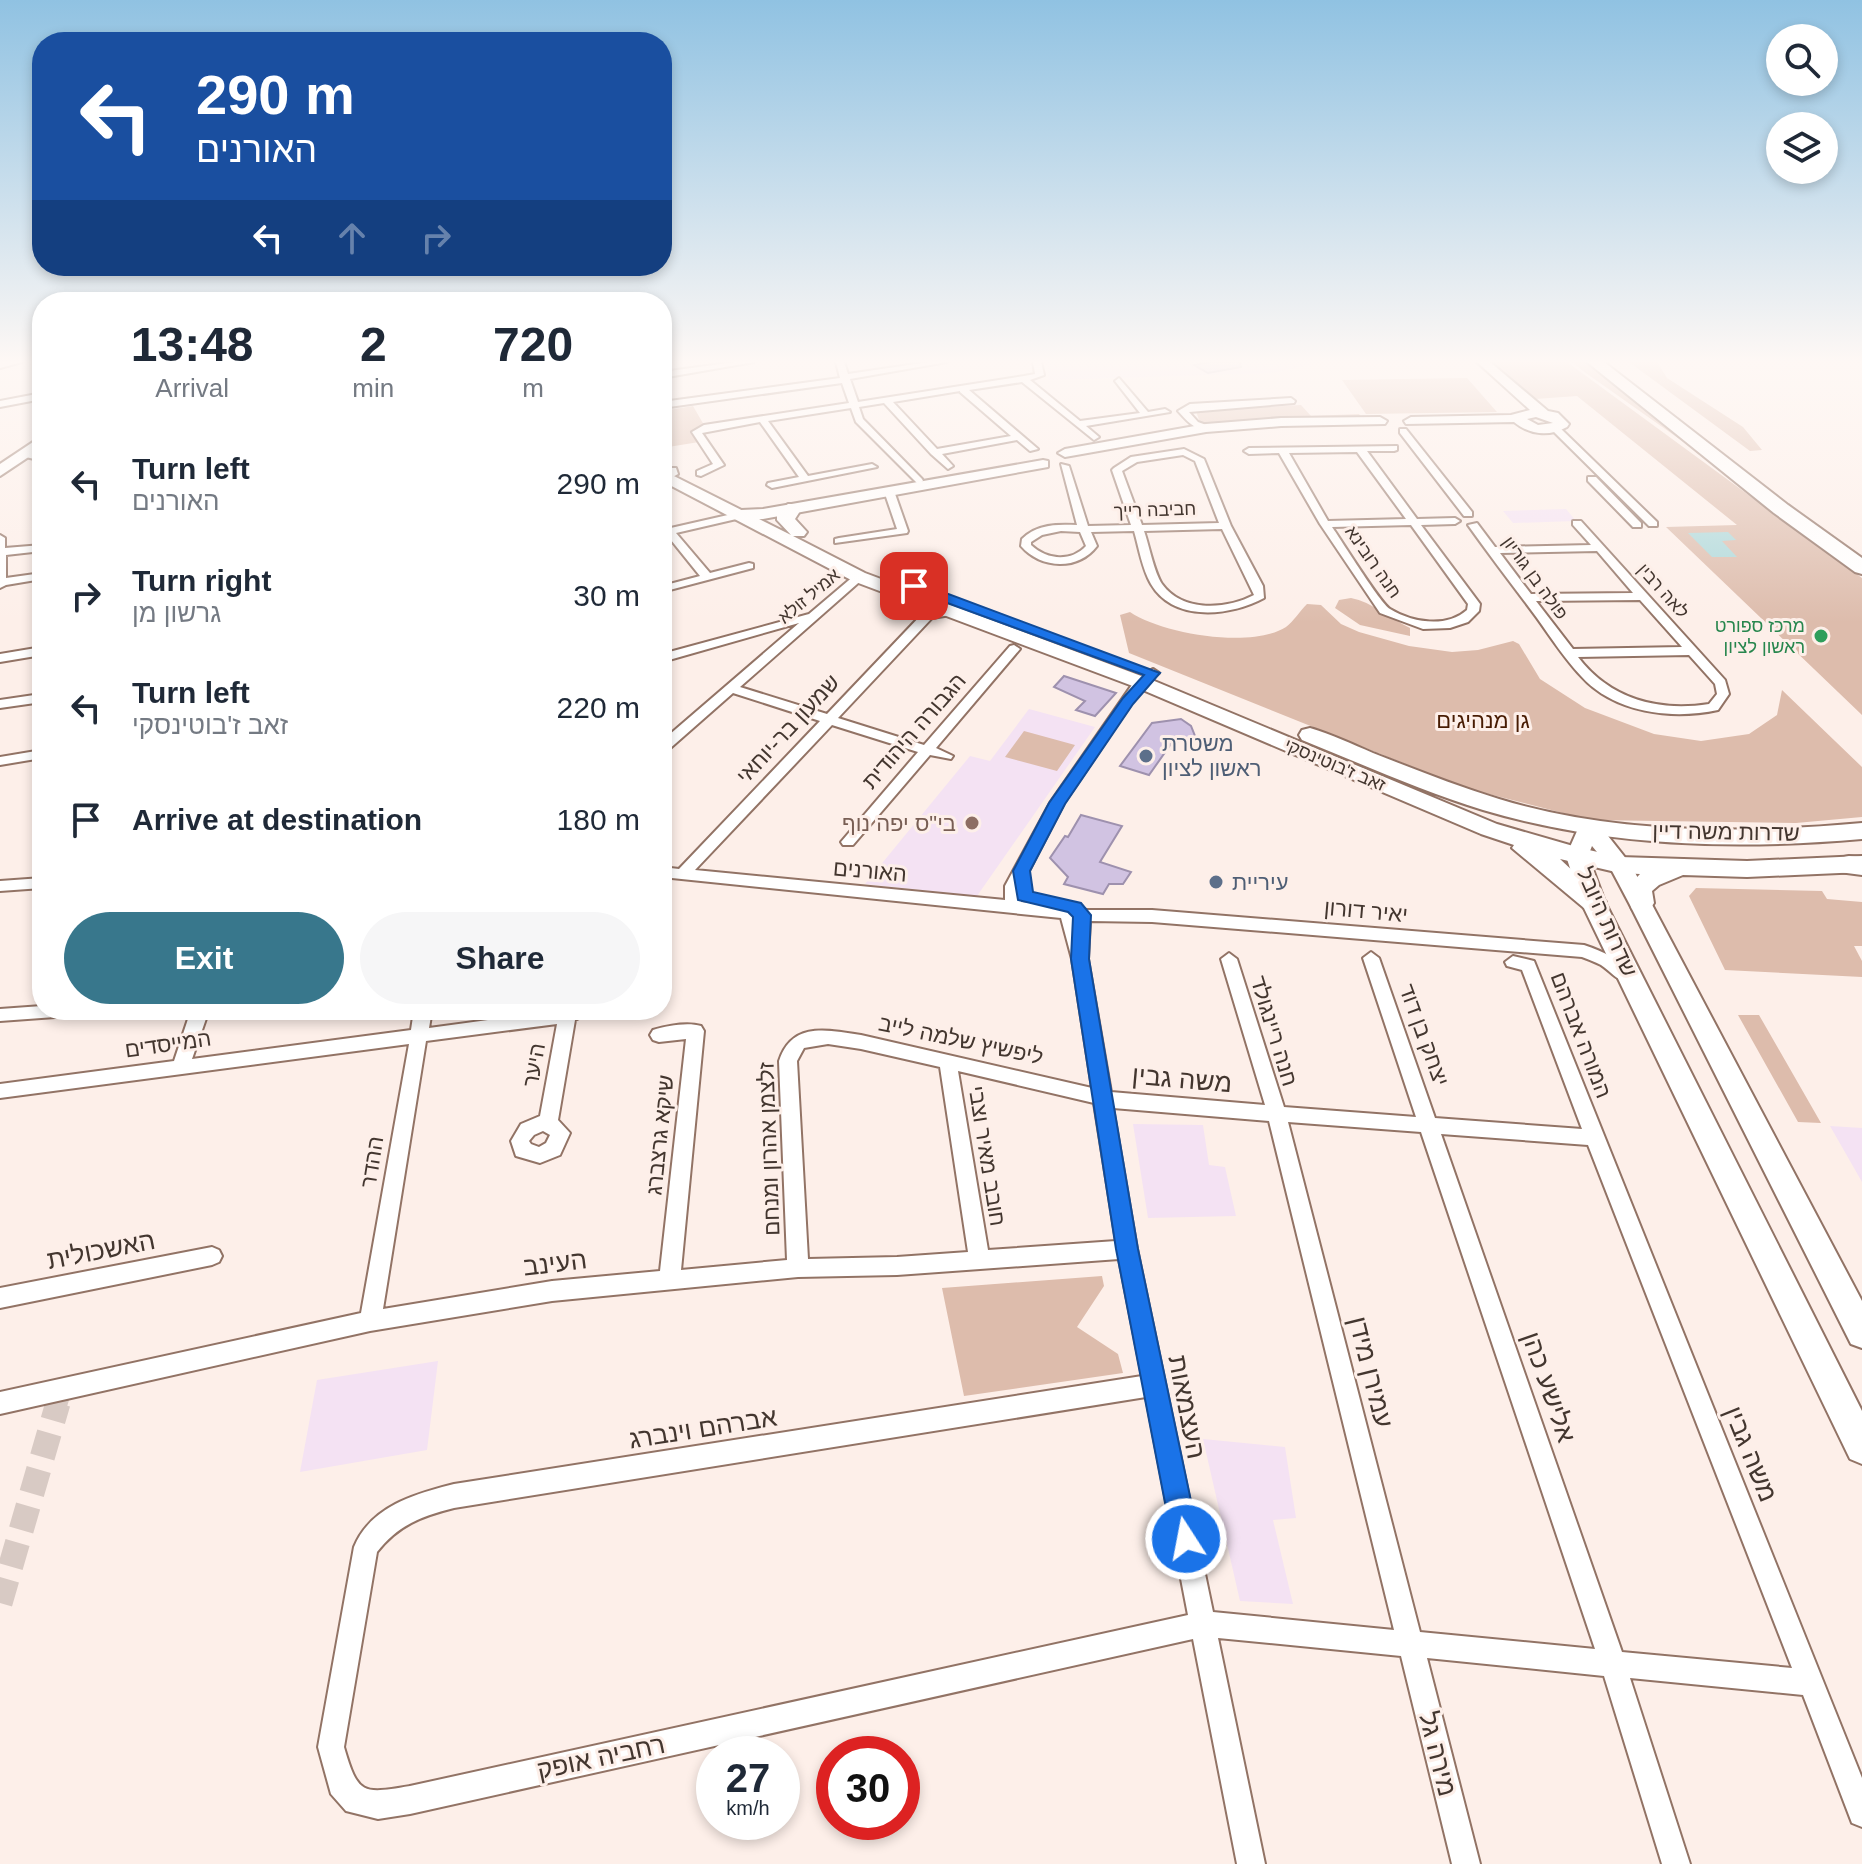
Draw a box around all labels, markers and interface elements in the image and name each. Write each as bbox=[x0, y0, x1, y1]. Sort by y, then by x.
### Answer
map controls bbox=[1766, 24, 1838, 184]
button: search bbox=[1766, 24, 1838, 96]
text: 290 m bbox=[196, 63, 355, 126]
icon: left bbox=[64, 64, 168, 168]
button: layers bbox=[1766, 112, 1838, 184]
text: האורנים bbox=[196, 129, 317, 170]
icon: left bbox=[246, 216, 290, 260]
icon: ahead bbox=[330, 216, 374, 260]
icon: right bbox=[414, 216, 458, 260]
text: 13:48 bbox=[131, 318, 254, 371]
text: 2 bbox=[360, 318, 387, 371]
text: 720 bbox=[493, 318, 573, 371]
text: Arrival bbox=[155, 373, 229, 403]
text: min bbox=[352, 373, 394, 403]
text: m bbox=[522, 373, 544, 403]
text: Turn left bbox=[132, 452, 250, 485]
icon: left bbox=[64, 462, 108, 506]
text: 290 m bbox=[557, 467, 640, 500]
text: האורנים bbox=[132, 486, 219, 516]
street label: חביבה רייך bbox=[1114, 499, 1196, 521]
street label: חנה רובינא bbox=[1341, 522, 1405, 602]
street label: פולה בן גוריון bbox=[1498, 533, 1572, 623]
pin bbox=[880, 552, 948, 620]
street label: לאה רבין bbox=[1633, 560, 1693, 622]
text: Turn right bbox=[132, 564, 271, 597]
street label: אמיל זולא bbox=[774, 564, 844, 628]
icon: arrive bbox=[892, 564, 936, 608]
icon: right bbox=[64, 574, 108, 618]
text: 30 m bbox=[573, 579, 640, 612]
text: גרשון מן bbox=[132, 598, 221, 628]
place label: מרכז ספורט ראשון לציון bbox=[1715, 616, 1805, 657]
marker: מרכז ספורט ראשון לציון bbox=[1812, 627, 1830, 645]
street label: הגבורה היהודית bbox=[857, 668, 971, 794]
street label: שמעון בר-יוחאי bbox=[731, 670, 845, 788]
text: Turn left bbox=[132, 676, 250, 709]
icon: left bbox=[64, 686, 108, 730]
text: 220 m bbox=[557, 691, 640, 724]
park label: גן מנהיגים bbox=[1436, 708, 1530, 733]
text: זאב ז'בוטינסקי bbox=[132, 710, 288, 740]
place label: משטרת ראשון לציון bbox=[1162, 731, 1262, 781]
street label: זאב ז'בוטינסקי bbox=[1281, 735, 1389, 795]
marker: משטרת ראשון לציון bbox=[1137, 747, 1155, 765]
icon: arrive bbox=[64, 798, 108, 842]
text: Arrive at destination bbox=[132, 803, 422, 836]
text: 180 m bbox=[557, 803, 640, 836]
place label: בי"ס יפה נוף bbox=[842, 811, 956, 836]
marker: בי"ס יפה נוף bbox=[963, 814, 981, 832]
street label: שדרות משה דיין bbox=[1652, 818, 1800, 846]
street label: האורנים bbox=[832, 855, 908, 887]
street label: שדרות היובל bbox=[1572, 864, 1642, 980]
place label: עיריית bbox=[1232, 870, 1288, 895]
marker: עיריית bbox=[1207, 873, 1225, 891]
street label: יאיר דורון bbox=[1323, 895, 1409, 927]
button: Exit bbox=[64, 912, 344, 1004]
button: Share bbox=[360, 912, 640, 1004]
street label: המורה אברהם bbox=[1546, 969, 1616, 1101]
street label: חנה ריינגולד bbox=[1245, 973, 1303, 1089]
street label: יצחק בן דוד bbox=[1394, 981, 1454, 1089]
street label: ליפשיץ שלמה לייב bbox=[876, 1010, 1046, 1070]
street label: המייסדים bbox=[123, 1026, 213, 1062]
street label: היער bbox=[518, 1041, 550, 1089]
street label: משה גבין bbox=[1131, 1060, 1233, 1098]
street label: זלצמן אהרון ומנחם bbox=[753, 1062, 785, 1236]
street label: שיקא גרצברג bbox=[641, 1074, 679, 1196]
street label: חובב מאיר וצבי bbox=[964, 1084, 1010, 1228]
street label: ההדר bbox=[356, 1134, 388, 1190]
street label: האשכולית bbox=[44, 1225, 158, 1275]
street label: העינב bbox=[521, 1244, 589, 1282]
street label: עמירן מידן bbox=[1343, 1313, 1399, 1431]
street label: אלישע כהן bbox=[1516, 1328, 1582, 1446]
street label: העצמאות bbox=[1162, 1353, 1212, 1461]
street label: אברהם וינברג bbox=[627, 1402, 779, 1454]
street label: משה גבין bbox=[1718, 1402, 1784, 1506]
position arrow bbox=[1144, 1497, 1228, 1581]
street label: מירה גל bbox=[1413, 1709, 1463, 1799]
street label: רחביה אופק bbox=[534, 1729, 668, 1785]
speed limit sign: 30 bbox=[816, 1736, 920, 1840]
text: 27 bbox=[726, 1756, 770, 1800]
text: km/h bbox=[726, 1797, 770, 1819]

